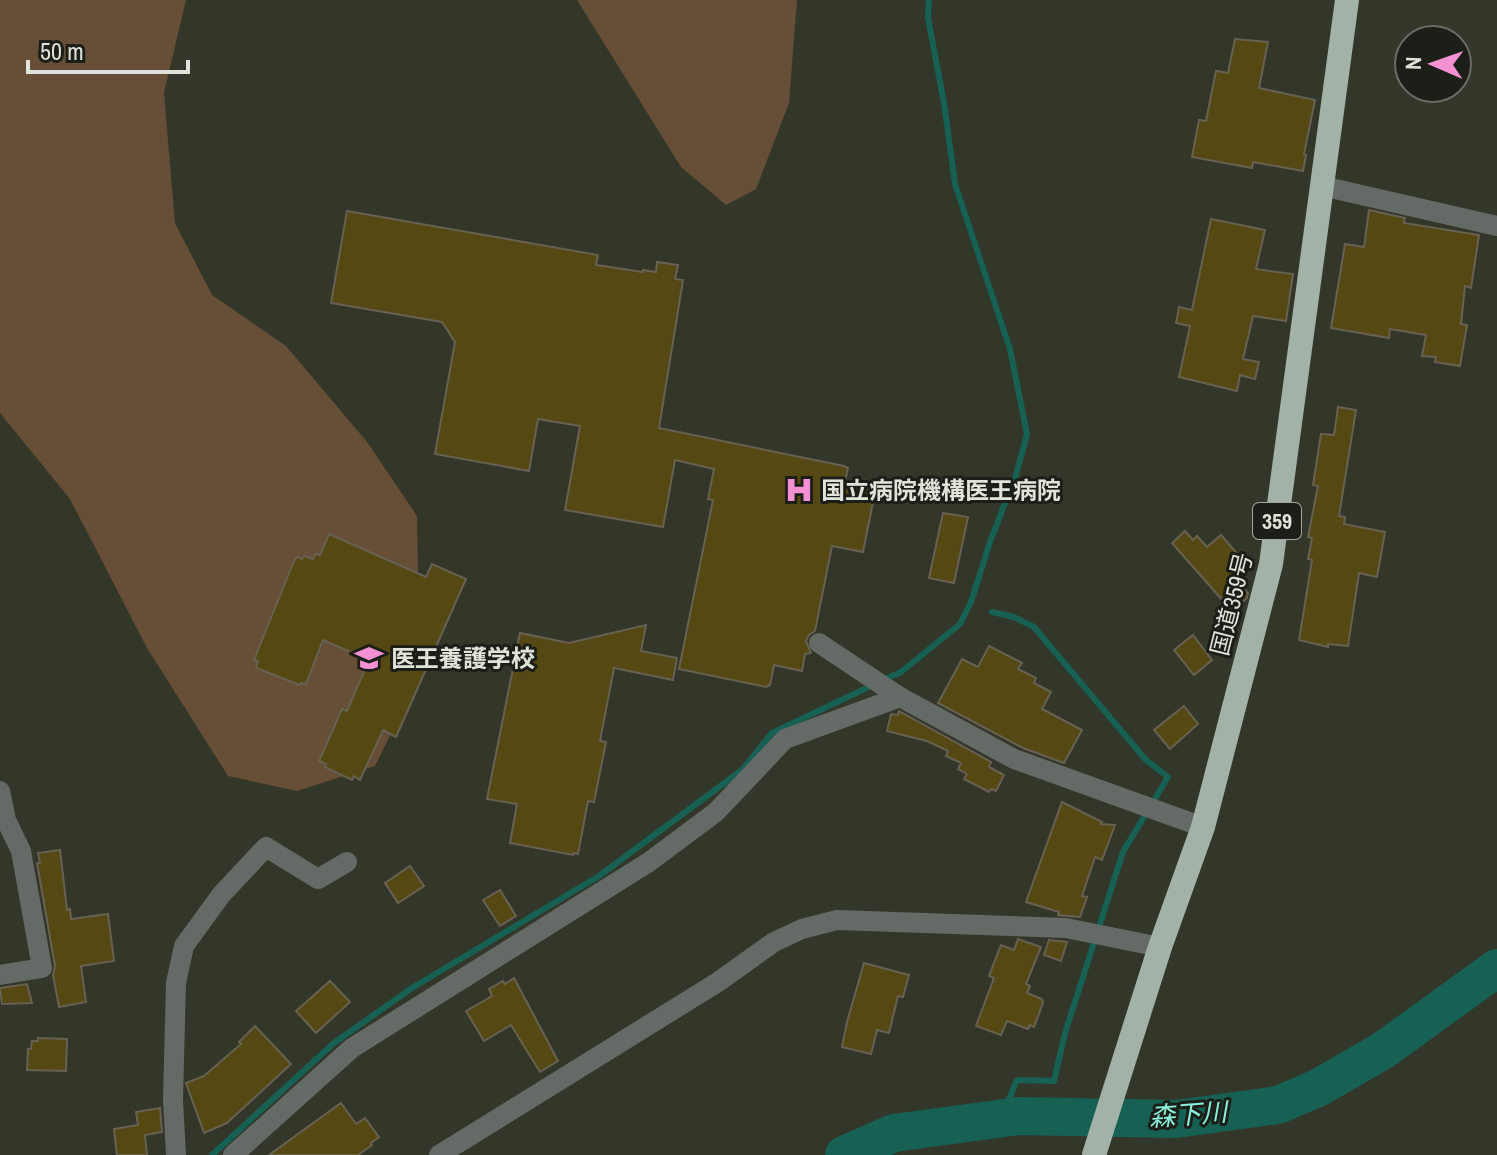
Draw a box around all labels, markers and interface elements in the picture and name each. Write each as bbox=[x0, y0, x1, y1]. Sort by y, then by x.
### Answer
scale bar bbox=[28, 24, 188, 74]
north arrow bbox=[1393, 24, 1473, 104]
text: 50 m bbox=[40, 35, 84, 67]
text: N bbox=[1398, 56, 1428, 70]
place label: 国立病院機構医王病院 bbox=[821, 474, 1061, 506]
hospital icon: 国立病院機構医王病院 bbox=[784, 475, 814, 505]
road number: 359 bbox=[1253, 503, 1301, 539]
street label: 国道359号 bbox=[1203, 549, 1259, 659]
place label: 医王養護学校 bbox=[391, 642, 535, 674]
school or university icon: 医王養護学校 bbox=[354, 643, 384, 673]
water label: 森下川 bbox=[1148, 1094, 1231, 1134]

